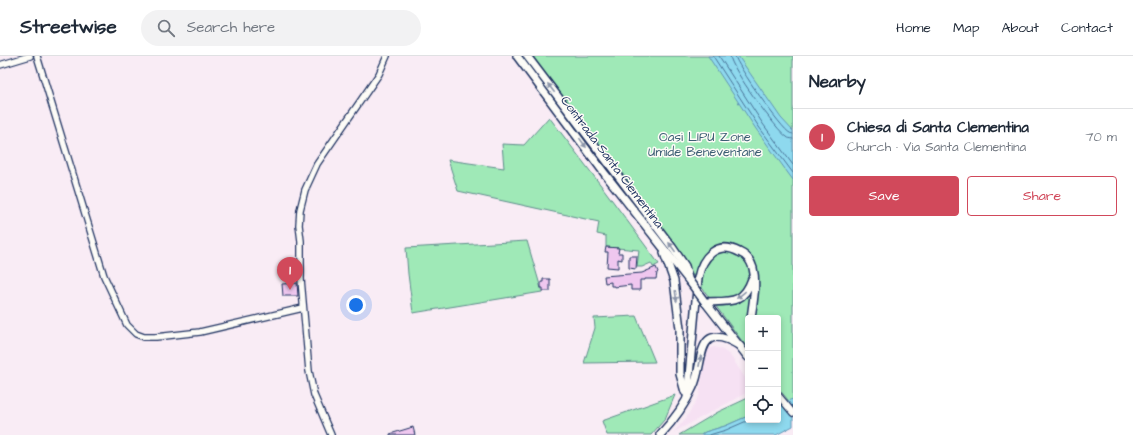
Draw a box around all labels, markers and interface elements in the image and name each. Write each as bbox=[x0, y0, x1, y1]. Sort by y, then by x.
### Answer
search box bbox=[141, 10, 421, 46]
text: Streetwise bbox=[20, 14, 117, 41]
icon: search bbox=[155, 17, 177, 39]
text: Search here bbox=[187, 17, 275, 38]
text: Home bbox=[896, 18, 931, 38]
text: Map bbox=[953, 18, 979, 38]
text: About bbox=[1001, 18, 1039, 38]
text: Contact bbox=[1061, 18, 1113, 38]
text: Nearby bbox=[809, 70, 866, 94]
one-way arrow bbox=[547, 82, 556, 93]
street label: Contrada Santa Clementina bbox=[556, 92, 668, 232]
text: Chiesa di Santa Clementina bbox=[847, 117, 1029, 138]
park label: Oasi LIPU Zone Umide Beneventane bbox=[648, 128, 762, 161]
text: 1 bbox=[821, 128, 823, 146]
text: 70 m bbox=[1085, 128, 1117, 146]
one-way arrow bbox=[579, 138, 587, 148]
text: Church · Via Santa Clementina bbox=[847, 138, 1026, 156]
button: Save bbox=[809, 176, 959, 216]
button: Share bbox=[967, 176, 1117, 216]
one-way arrow bbox=[668, 242, 676, 253]
pin: 1 bbox=[277, 257, 303, 290]
one-way arrow bbox=[673, 290, 679, 303]
one-way arrow bbox=[735, 291, 746, 300]
your location bbox=[346, 295, 366, 315]
map controls bbox=[745, 315, 781, 423]
button: + bbox=[745, 315, 781, 351]
button: − bbox=[745, 351, 781, 387]
one-way arrow bbox=[697, 355, 703, 367]
button: locate bbox=[745, 387, 781, 423]

